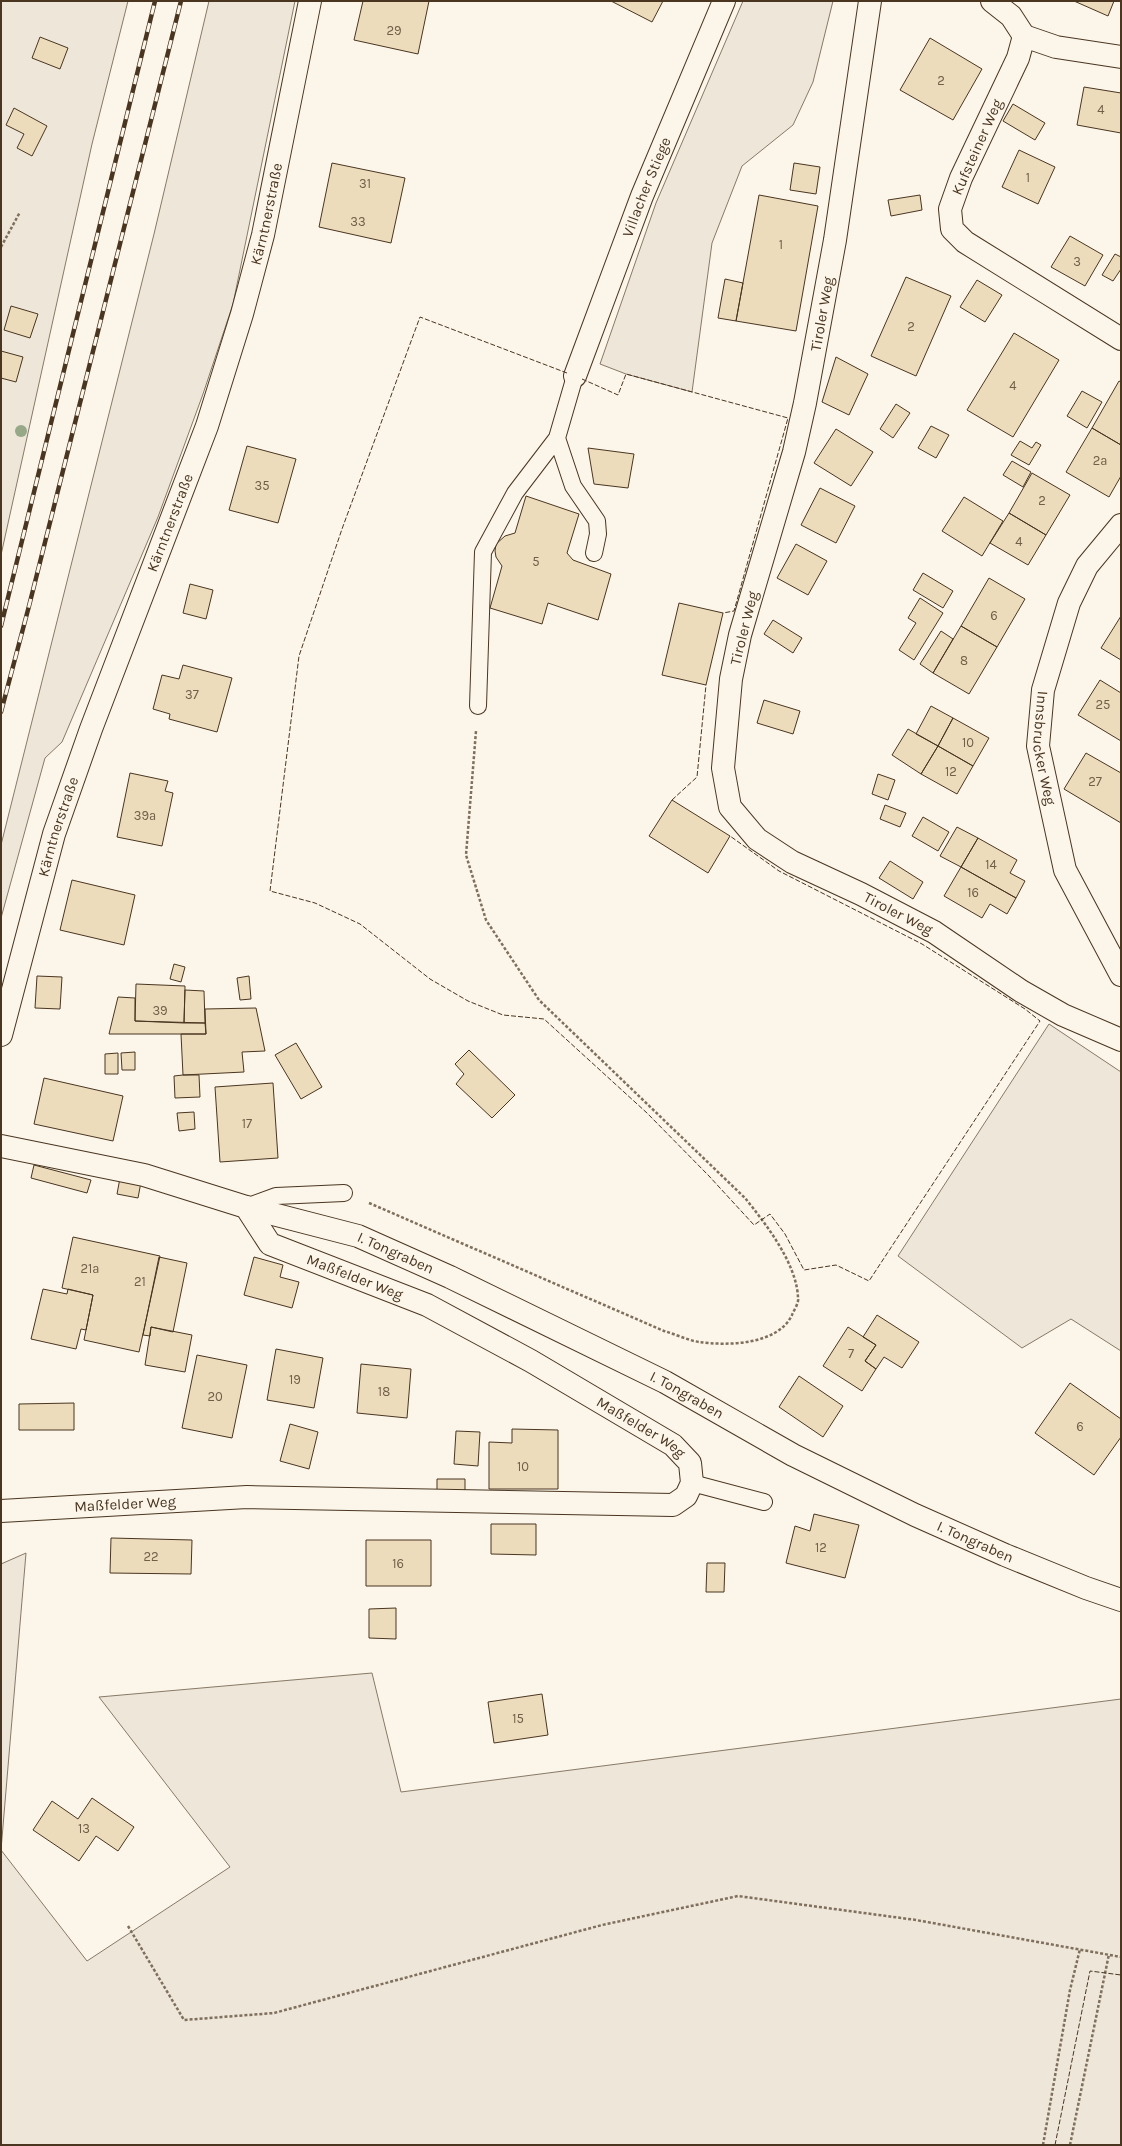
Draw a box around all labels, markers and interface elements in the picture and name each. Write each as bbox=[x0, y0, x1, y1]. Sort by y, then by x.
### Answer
house number: 29 bbox=[386, 23, 402, 38]
house number: 2 bbox=[937, 73, 945, 88]
street label: Kufsteiner Weg bbox=[948, 96, 1006, 198]
house number: 4 bbox=[1097, 102, 1105, 117]
street label: Villacher Stiege bbox=[619, 134, 675, 240]
street label: Kärntnerstraße bbox=[246, 161, 286, 267]
house number: 1 bbox=[1026, 170, 1030, 185]
house number: 31 bbox=[359, 176, 371, 191]
house number: 33 bbox=[350, 214, 366, 229]
house number: 1 bbox=[779, 237, 783, 252]
house number: 3 bbox=[1073, 254, 1081, 269]
street label: Tiroler Weg bbox=[807, 275, 838, 353]
house number: 2 bbox=[907, 319, 915, 334]
house number: 4 bbox=[1009, 378, 1017, 393]
house number: 2a bbox=[1093, 453, 1107, 468]
street label: Kärntnerstraße bbox=[143, 471, 197, 575]
house number: 35 bbox=[254, 478, 270, 493]
house number: 2 bbox=[1038, 493, 1046, 508]
house number: 4 bbox=[1015, 534, 1023, 549]
house number: 5 bbox=[532, 554, 540, 569]
street label: Tiroler Weg bbox=[726, 589, 762, 667]
house number: 6 bbox=[990, 608, 998, 623]
house number: 8 bbox=[960, 653, 968, 668]
house number: 37 bbox=[185, 687, 199, 702]
street label: Innsbrucker Weg bbox=[1029, 690, 1060, 807]
house number: 25 bbox=[1096, 697, 1110, 712]
house number: 10 bbox=[962, 735, 974, 750]
house number: 12 bbox=[945, 764, 957, 779]
street label: Kärntnerstraße bbox=[34, 774, 82, 879]
house number: 27 bbox=[1088, 774, 1102, 789]
house number: 39a bbox=[134, 808, 156, 823]
house number: 14 bbox=[985, 857, 997, 872]
house number: 16 bbox=[967, 885, 979, 900]
street label: Tiroler Weg bbox=[861, 888, 936, 939]
house number: 39 bbox=[152, 1003, 168, 1018]
house number: 17 bbox=[242, 1116, 252, 1131]
street label: I. Tongraben bbox=[355, 1228, 437, 1278]
street label: Maßfelder Weg bbox=[304, 1250, 406, 1304]
house number: 21a bbox=[81, 1261, 100, 1276]
house number: 21 bbox=[134, 1274, 146, 1289]
house number: 7 bbox=[848, 1346, 854, 1361]
street label: I. Tongraben bbox=[647, 1367, 727, 1423]
house number: 19 bbox=[289, 1372, 301, 1387]
house number: 18 bbox=[378, 1384, 390, 1399]
house number: 20 bbox=[207, 1389, 223, 1404]
street label: Maßfelder Weg bbox=[593, 1393, 690, 1462]
house number: 6 bbox=[1076, 1419, 1084, 1434]
house number: 10 bbox=[517, 1459, 529, 1474]
street label: Maßfelder Weg bbox=[74, 1492, 177, 1516]
street label: I. Tongraben bbox=[934, 1517, 1016, 1567]
house number: 12 bbox=[815, 1540, 827, 1555]
house number: 22 bbox=[143, 1549, 159, 1564]
house number: 16 bbox=[392, 1556, 404, 1571]
house number: 15 bbox=[512, 1711, 524, 1726]
house number: 13 bbox=[78, 1821, 90, 1836]

